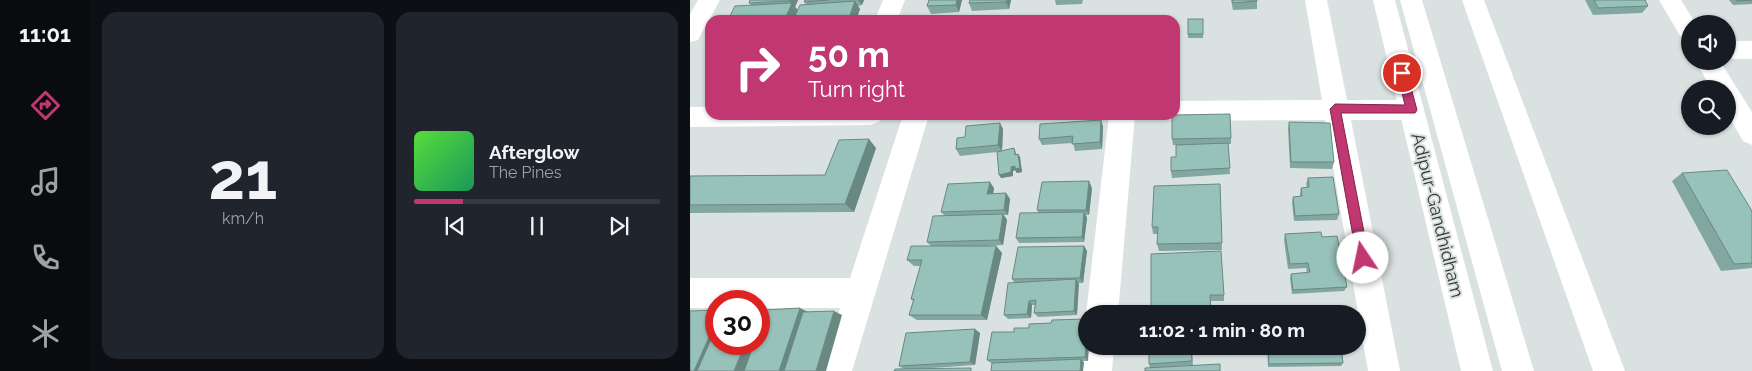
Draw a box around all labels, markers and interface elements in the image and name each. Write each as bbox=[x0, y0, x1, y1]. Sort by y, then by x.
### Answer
map controls bbox=[1681, 15, 1736, 135]
button: sound bbox=[1681, 15, 1736, 70]
text: 11:01 bbox=[19, 21, 71, 47]
text: 50 m bbox=[808, 34, 890, 75]
icon: right bbox=[725, 35, 790, 100]
pin bbox=[1381, 52, 1423, 94]
icon: arrive bbox=[1388, 59, 1416, 87]
text: Turn right bbox=[808, 76, 905, 102]
button: search bbox=[1681, 80, 1736, 135]
icon: directions bbox=[28, 88, 63, 123]
street label: Adipur-Gandhidham bbox=[1407, 131, 1469, 299]
text: 21 bbox=[209, 138, 277, 214]
text: Afterglow bbox=[489, 141, 579, 163]
text: The Pines bbox=[489, 163, 561, 182]
icon: music bbox=[28, 164, 63, 199]
text: km/h bbox=[222, 209, 264, 228]
icon: previous bbox=[441, 212, 469, 240]
icon: pause bbox=[523, 212, 551, 240]
icon: next bbox=[605, 212, 633, 240]
position arrow bbox=[1336, 231, 1388, 283]
icon: phone bbox=[28, 240, 63, 275]
speed limit sign: 30 bbox=[705, 290, 770, 355]
icon: climate bbox=[28, 316, 63, 351]
text: 11:02 · 1 min · 80 m bbox=[1139, 319, 1305, 341]

